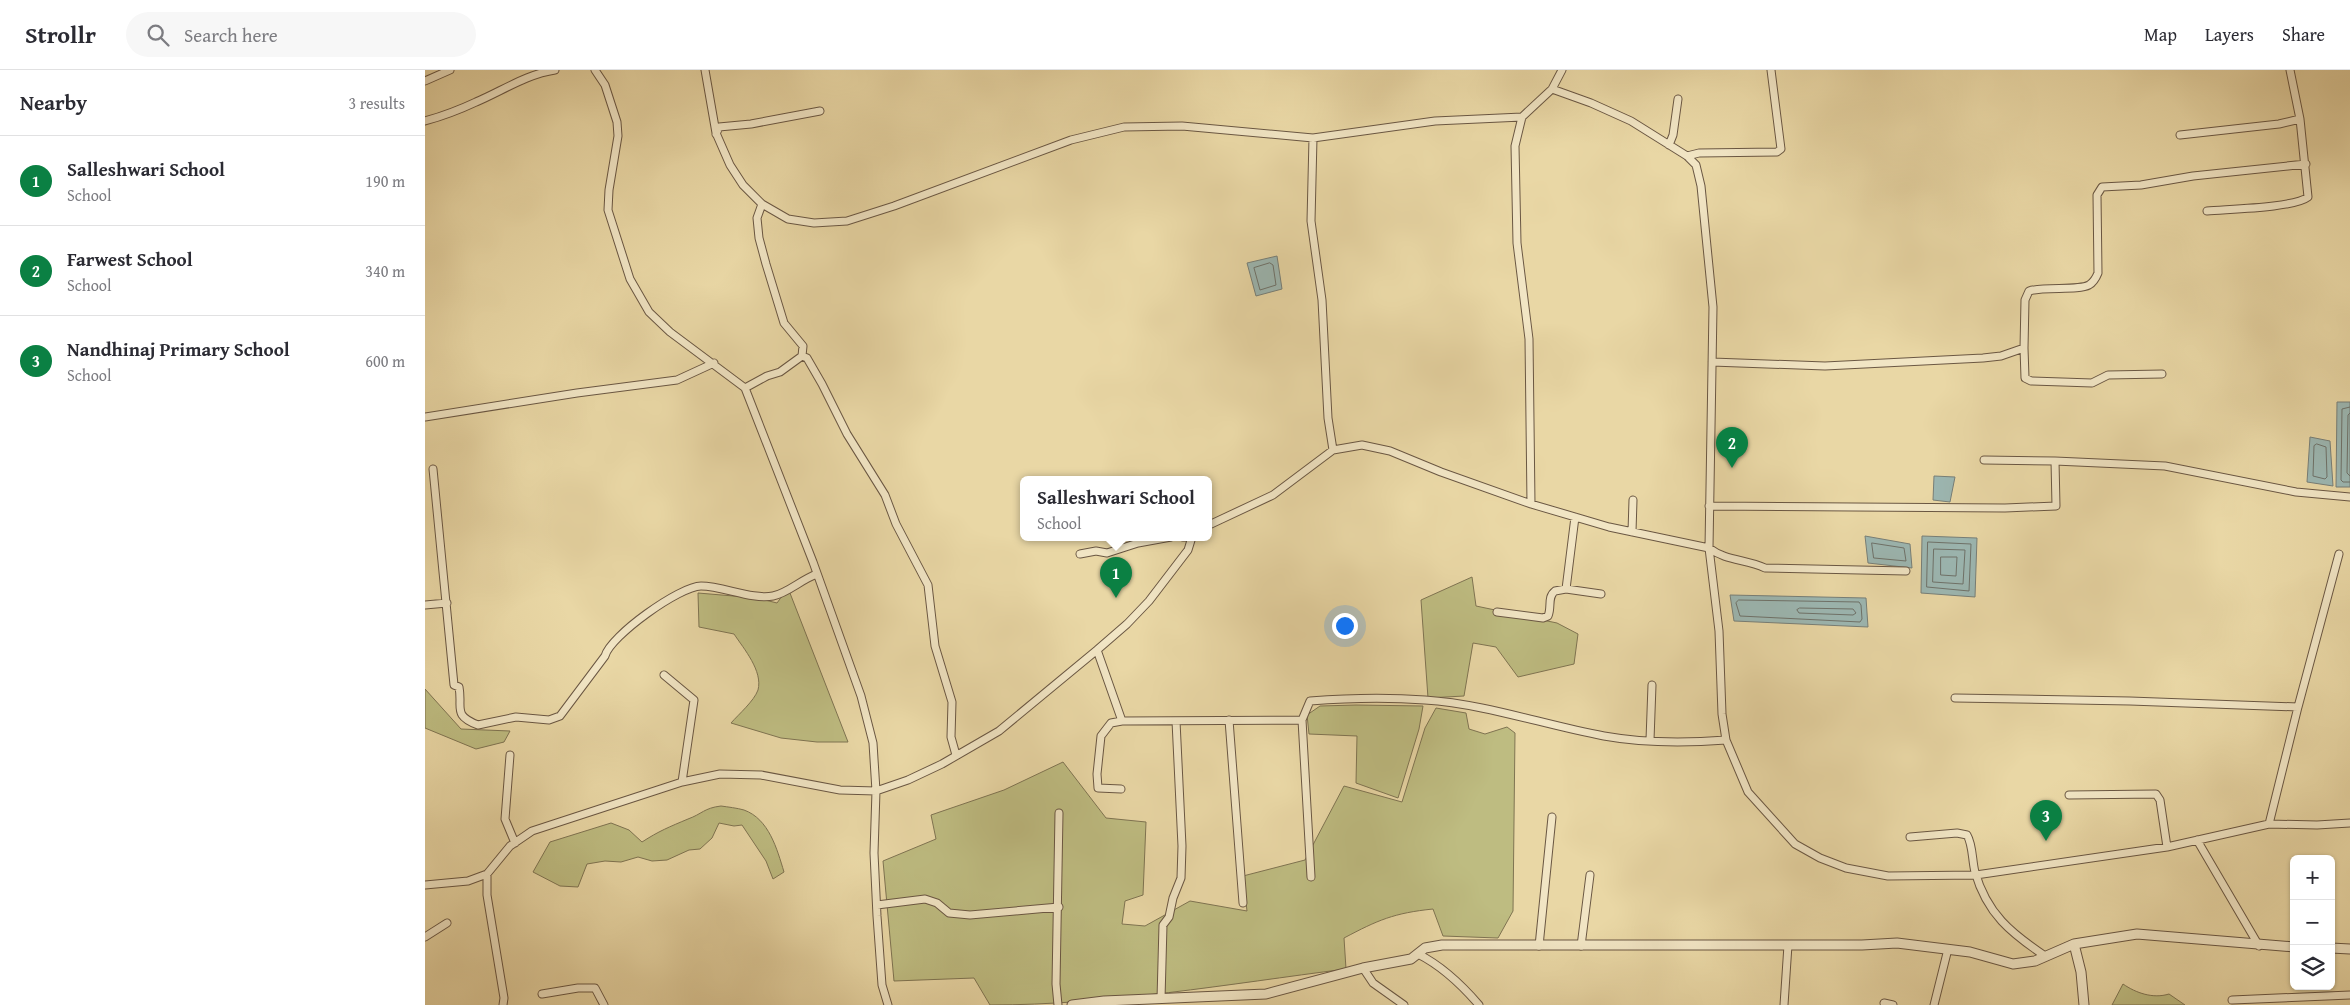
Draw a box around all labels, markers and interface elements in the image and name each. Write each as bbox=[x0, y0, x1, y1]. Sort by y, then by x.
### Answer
search box bbox=[126, 12, 476, 57]
text: Strollr bbox=[25, 17, 96, 52]
icon: search bbox=[144, 21, 172, 49]
text: Search here bbox=[184, 21, 278, 49]
text: Map bbox=[2144, 21, 2177, 48]
text: Layers bbox=[2205, 21, 2254, 48]
text: Share bbox=[2282, 21, 2325, 48]
text: Nearby bbox=[20, 87, 87, 118]
text: 3 results bbox=[348, 91, 405, 115]
text: Salleshwari School bbox=[67, 155, 225, 183]
text: 1 bbox=[32, 169, 40, 193]
text: 190 m bbox=[365, 169, 405, 193]
text: School bbox=[67, 183, 111, 207]
text: Farwest School bbox=[67, 245, 193, 273]
text: 2 bbox=[32, 259, 40, 283]
text: 340 m bbox=[365, 259, 405, 283]
text: School bbox=[67, 273, 111, 297]
text: Nandhinaj Primary School bbox=[67, 335, 290, 363]
text: 3 bbox=[32, 349, 40, 373]
text: 600 m bbox=[365, 349, 405, 373]
text: School bbox=[67, 363, 111, 387]
pin: 2 bbox=[1716, 427, 1748, 468]
popup bbox=[1020, 476, 1212, 541]
text: Salleshwari School bbox=[1037, 483, 1195, 511]
text: School bbox=[1037, 511, 1081, 535]
pin: 1 bbox=[1100, 557, 1132, 598]
your location bbox=[1332, 613, 1358, 639]
pin: 3 bbox=[2030, 800, 2062, 841]
map controls bbox=[2290, 855, 2335, 990]
button: + bbox=[2290, 855, 2335, 900]
button: − bbox=[2290, 900, 2335, 945]
button: layers bbox=[2290, 945, 2335, 990]

